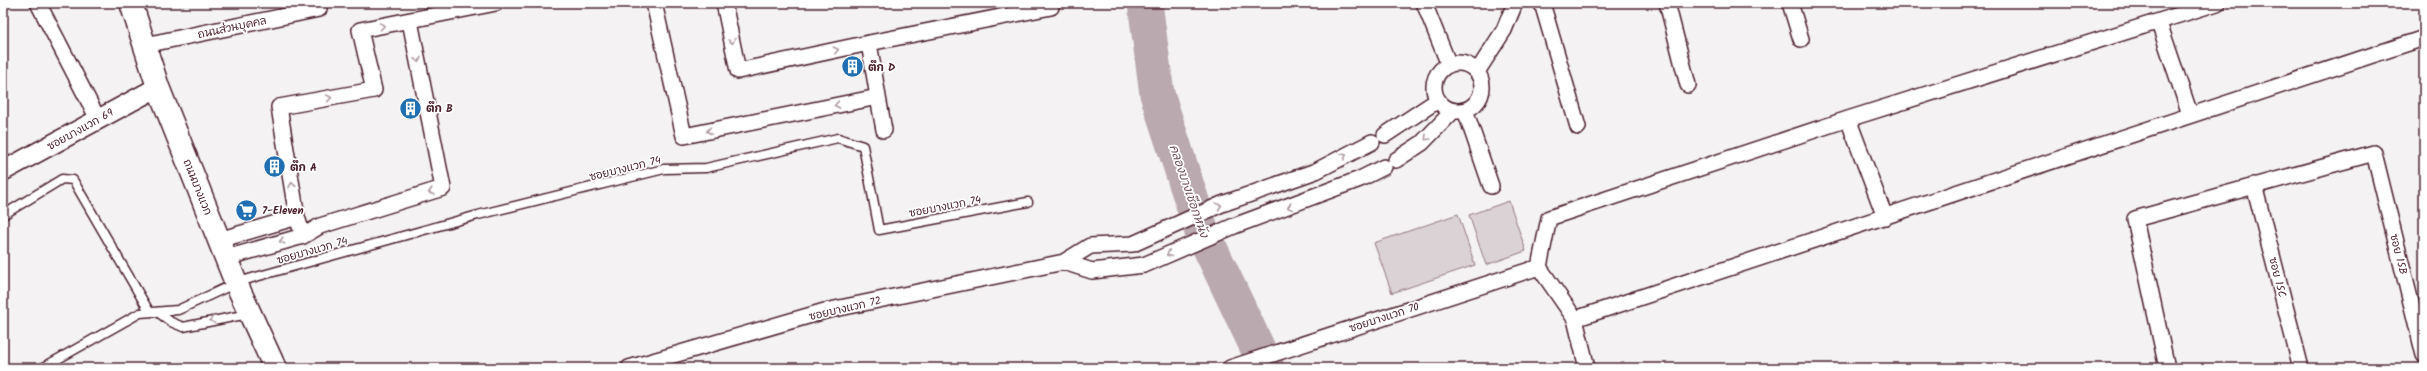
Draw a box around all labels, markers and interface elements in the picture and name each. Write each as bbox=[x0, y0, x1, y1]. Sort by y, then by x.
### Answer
street label: ถนนส่วนบุคคล bbox=[196, 12, 268, 44]
one-way arrow bbox=[379, 22, 386, 31]
one-way arrow bbox=[727, 38, 736, 44]
one-way arrow bbox=[833, 46, 839, 54]
building icon: ตึก D bbox=[840, 54, 866, 80]
one-way arrow bbox=[413, 56, 421, 63]
place label: ตึก D bbox=[868, 59, 896, 77]
one-way arrow bbox=[326, 94, 332, 103]
building icon: ตึก B bbox=[398, 95, 424, 121]
place label: ตึก B bbox=[426, 100, 453, 118]
one-way arrow bbox=[834, 101, 840, 109]
street label: ซอยบางแวก 69 bbox=[44, 104, 118, 156]
one-way arrow bbox=[706, 126, 713, 135]
one-way arrow bbox=[1424, 133, 1432, 141]
water label: คลองบางเชือกหนัง bbox=[1164, 142, 1214, 242]
street label: ซอยบางแวก 74 bbox=[588, 151, 663, 187]
one-way arrow bbox=[1340, 153, 1347, 161]
building icon: ตึก A bbox=[262, 154, 288, 180]
street label: ถนนบางแวก bbox=[178, 157, 217, 218]
place label: ตึก A bbox=[290, 159, 317, 177]
one-way arrow bbox=[288, 181, 297, 188]
one-way arrow bbox=[428, 187, 435, 196]
street label: ซอยบางแวก 74 bbox=[908, 191, 983, 223]
supermarket icon: 7-Eleven bbox=[233, 197, 259, 223]
place label: 7-Eleven bbox=[262, 202, 304, 220]
one-way arrow bbox=[1216, 202, 1223, 210]
one-way arrow bbox=[1287, 202, 1294, 210]
street label: ซอยบางแวก 74 bbox=[275, 232, 350, 270]
street label: ซอย 15B bbox=[2384, 232, 2412, 276]
one-way arrow bbox=[278, 237, 285, 245]
one-way arrow bbox=[1166, 249, 1174, 257]
street label: ซอย 15C bbox=[2263, 255, 2291, 300]
street label: ซอยบางแวก 72 bbox=[807, 292, 883, 326]
street label: ซอยบางแวก 70 bbox=[1347, 298, 1422, 338]
one-way arrow bbox=[209, 316, 215, 324]

